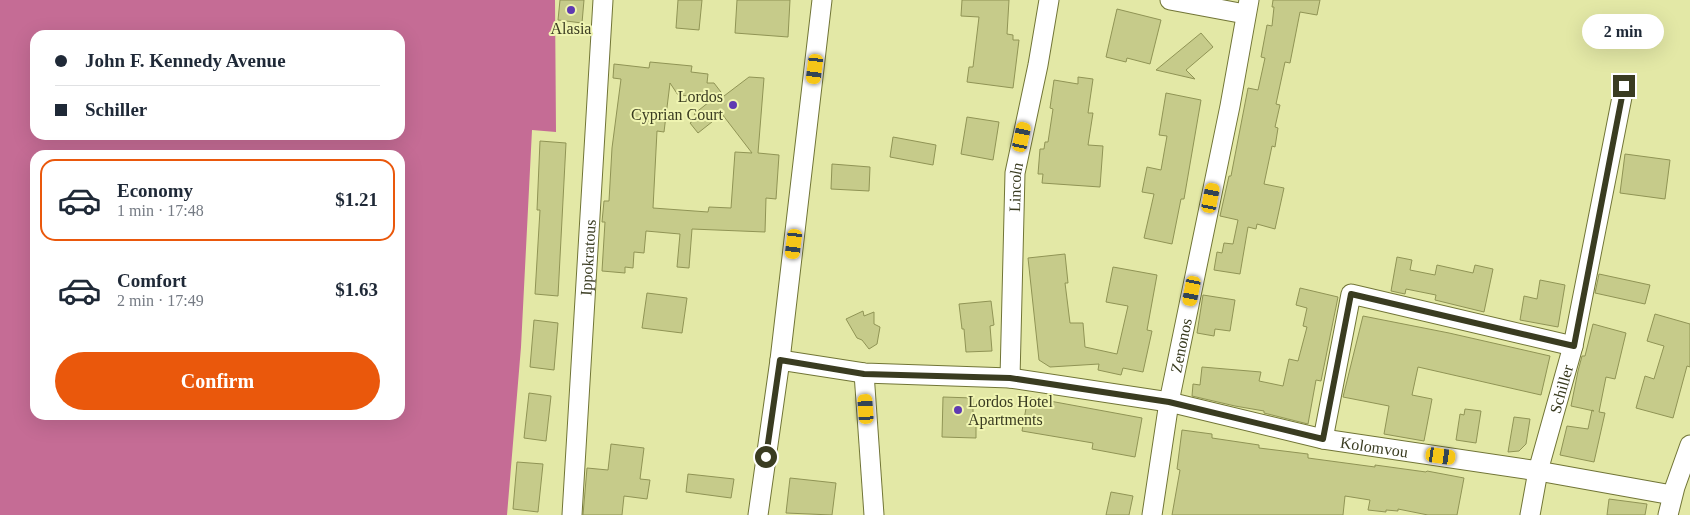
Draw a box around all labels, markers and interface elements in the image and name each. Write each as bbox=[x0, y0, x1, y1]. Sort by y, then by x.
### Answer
marker: Alasia bbox=[565, 4, 577, 16]
callout: 2 min bbox=[1583, 13, 1665, 48]
place label: Alasia bbox=[551, 20, 591, 37]
text: 2 min bbox=[1604, 23, 1642, 40]
text: John F. Kennedy Avenue bbox=[85, 50, 286, 71]
car bbox=[805, 53, 824, 85]
route end bbox=[1613, 75, 1635, 97]
place label: Lordos Cyprian Court bbox=[631, 88, 724, 124]
text: Schiller bbox=[85, 99, 147, 120]
marker: Lordos Cyprian Court bbox=[727, 99, 739, 111]
car bbox=[1011, 121, 1032, 153]
street label: Lincoln bbox=[1006, 161, 1026, 212]
icon: car bbox=[57, 178, 102, 223]
text: Economy bbox=[117, 180, 193, 201]
car bbox=[1200, 182, 1221, 214]
text: $1.21 bbox=[335, 189, 378, 210]
text: 1 min · 17:48 bbox=[117, 202, 204, 219]
street label: Ippokratous bbox=[577, 219, 598, 296]
car bbox=[784, 228, 803, 260]
icon: car bbox=[57, 268, 102, 313]
text: Comfort bbox=[117, 270, 187, 291]
car bbox=[1181, 275, 1202, 307]
text: $1.63 bbox=[335, 279, 378, 300]
text: 2 min · 17:49 bbox=[117, 292, 204, 309]
street label: Zenonos bbox=[1167, 317, 1195, 374]
button: Confirm bbox=[55, 352, 380, 410]
street label: Schiller bbox=[1546, 362, 1576, 415]
place label: Lordos Hotel Apartments bbox=[968, 393, 1053, 429]
car bbox=[857, 394, 874, 424]
marker: Lordos Hotel Apartments bbox=[952, 404, 964, 416]
street label: Kolomvou bbox=[1339, 433, 1409, 460]
route start bbox=[755, 446, 777, 468]
car bbox=[1425, 446, 1456, 466]

